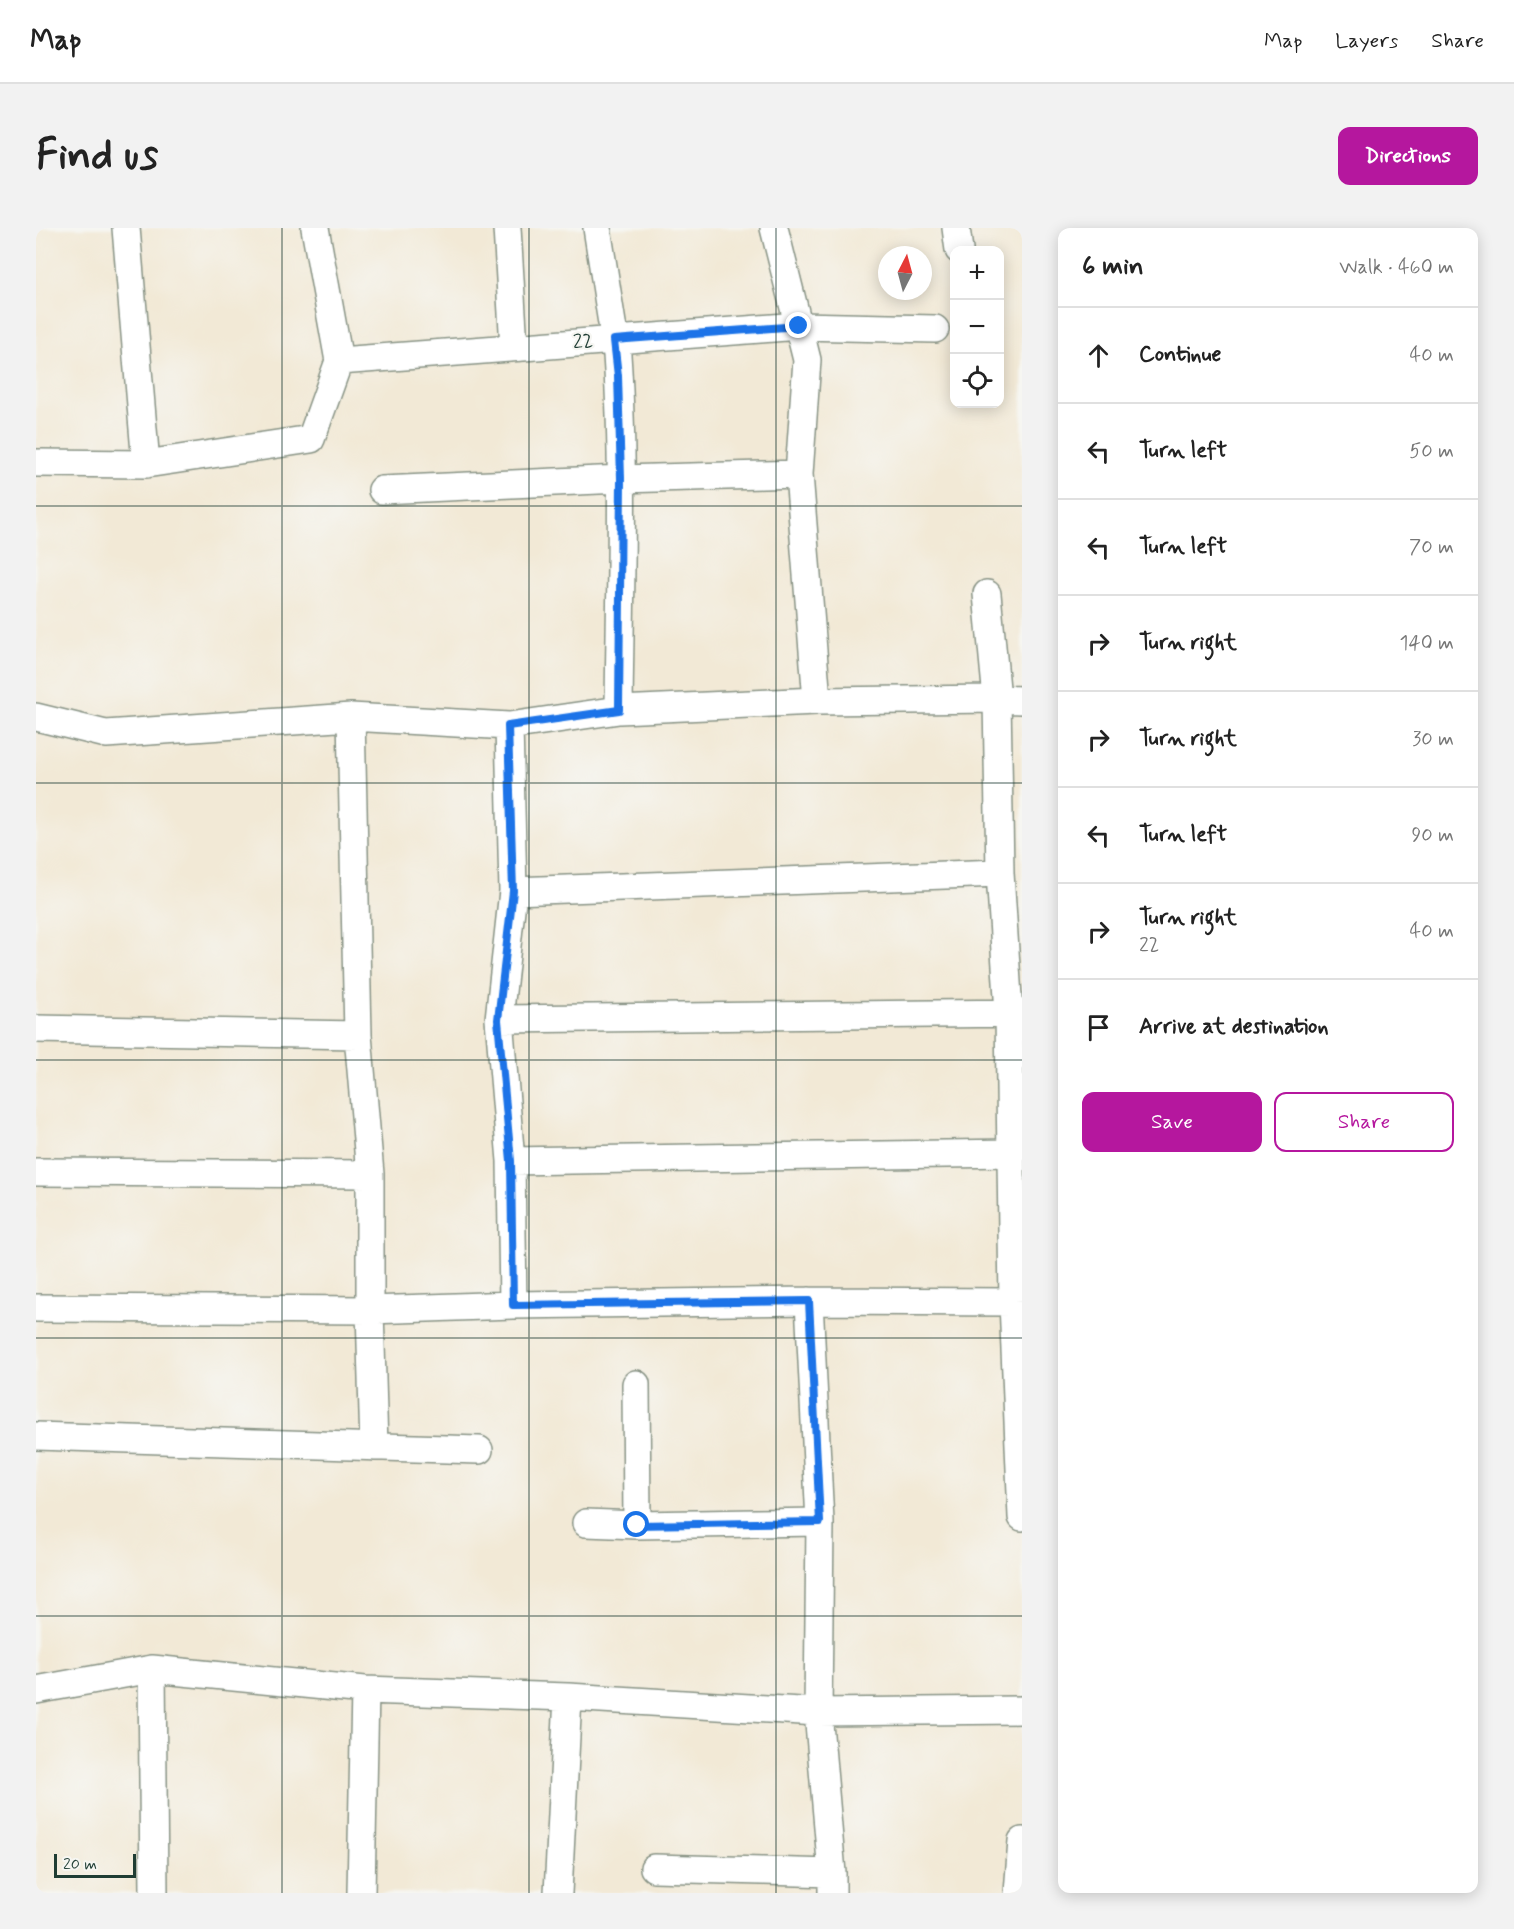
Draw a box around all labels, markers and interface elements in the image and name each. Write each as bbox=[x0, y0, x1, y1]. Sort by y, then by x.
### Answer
text: Map bbox=[30, 23, 81, 60]
text: Map bbox=[1264, 27, 1302, 55]
text: Layers bbox=[1335, 27, 1398, 55]
text: Share bbox=[1431, 27, 1484, 55]
button: Directions bbox=[1338, 127, 1478, 185]
text: Find us bbox=[36, 129, 158, 184]
north arrow bbox=[878, 246, 932, 300]
map controls bbox=[950, 246, 1004, 408]
button: + bbox=[950, 246, 1004, 300]
text: 6 min bbox=[1082, 250, 1144, 284]
text: Walk · 460 m bbox=[1339, 254, 1454, 281]
button: − bbox=[950, 300, 1004, 354]
route end bbox=[785, 312, 811, 338]
street label: 22 bbox=[572, 328, 594, 356]
icon: ahead bbox=[1082, 339, 1115, 372]
text: Continue bbox=[1139, 341, 1221, 369]
text: 40 m bbox=[1410, 342, 1454, 369]
button: locate bbox=[950, 354, 1004, 408]
icon: left bbox=[1082, 435, 1115, 468]
text: Turn left bbox=[1139, 437, 1227, 465]
text: 50 m bbox=[1409, 438, 1454, 465]
icon: left bbox=[1082, 531, 1115, 564]
text: Turn left bbox=[1139, 533, 1227, 561]
text: 70 m bbox=[1409, 534, 1454, 561]
icon: right bbox=[1082, 627, 1115, 660]
text: Turn right bbox=[1139, 629, 1237, 657]
text: 140 m bbox=[1400, 630, 1454, 657]
icon: right bbox=[1082, 723, 1115, 756]
text: Turn right bbox=[1139, 725, 1237, 753]
text: 30 m bbox=[1412, 726, 1454, 753]
icon: left bbox=[1082, 819, 1115, 852]
text: Turn left bbox=[1139, 821, 1227, 849]
text: 90 m bbox=[1411, 822, 1454, 849]
text: Turn right bbox=[1139, 904, 1237, 932]
icon: right bbox=[1082, 915, 1115, 948]
text: 40 m bbox=[1410, 918, 1454, 945]
text: 22 bbox=[1139, 932, 1159, 959]
icon: arrive bbox=[1082, 1011, 1115, 1044]
text: Arrive at destination bbox=[1139, 1013, 1329, 1041]
button: Save bbox=[1082, 1092, 1262, 1152]
button: Share bbox=[1274, 1092, 1454, 1152]
route start bbox=[623, 1511, 649, 1537]
scale bar bbox=[54, 1851, 136, 1878]
text: 20 m bbox=[63, 1854, 97, 1875]

